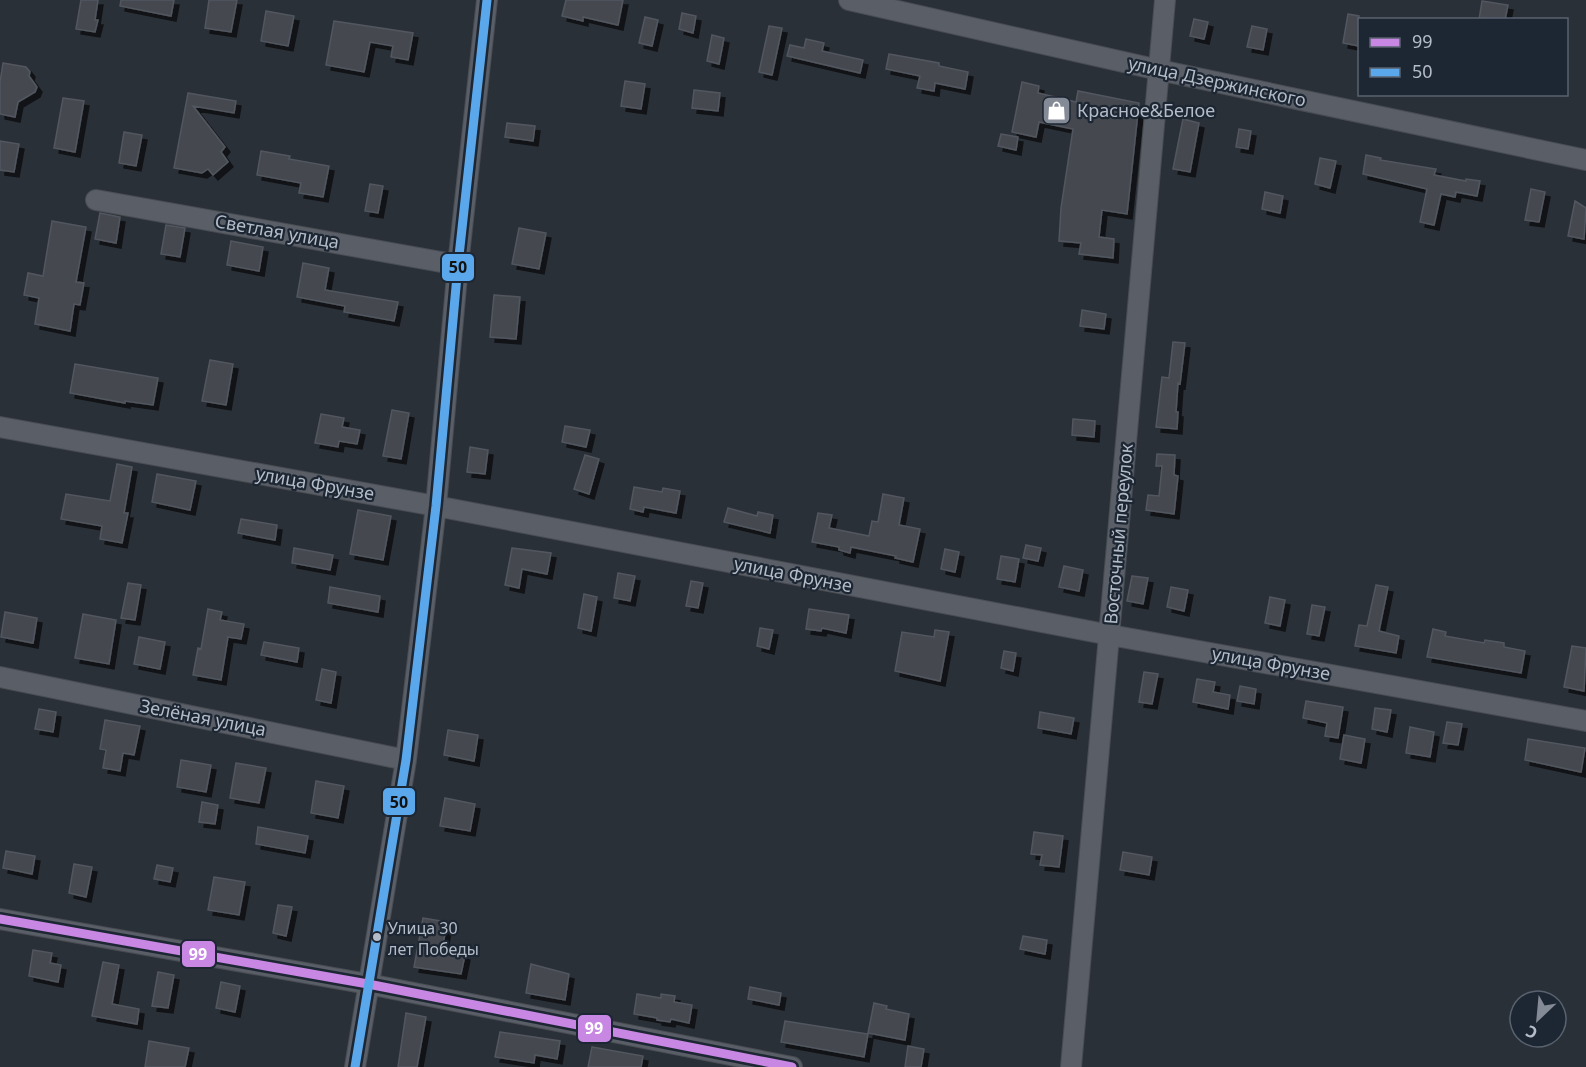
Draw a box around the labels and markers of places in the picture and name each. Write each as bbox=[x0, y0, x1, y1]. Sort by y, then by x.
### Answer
shop icon: Красное&Белое bbox=[1040, 95, 1072, 127]
place label: Красное&Белое bbox=[1077, 98, 1215, 122]
place label: Улица 30 лет Победы bbox=[388, 917, 479, 960]
marker: Улица 30 лет Победы bbox=[371, 931, 383, 943]

